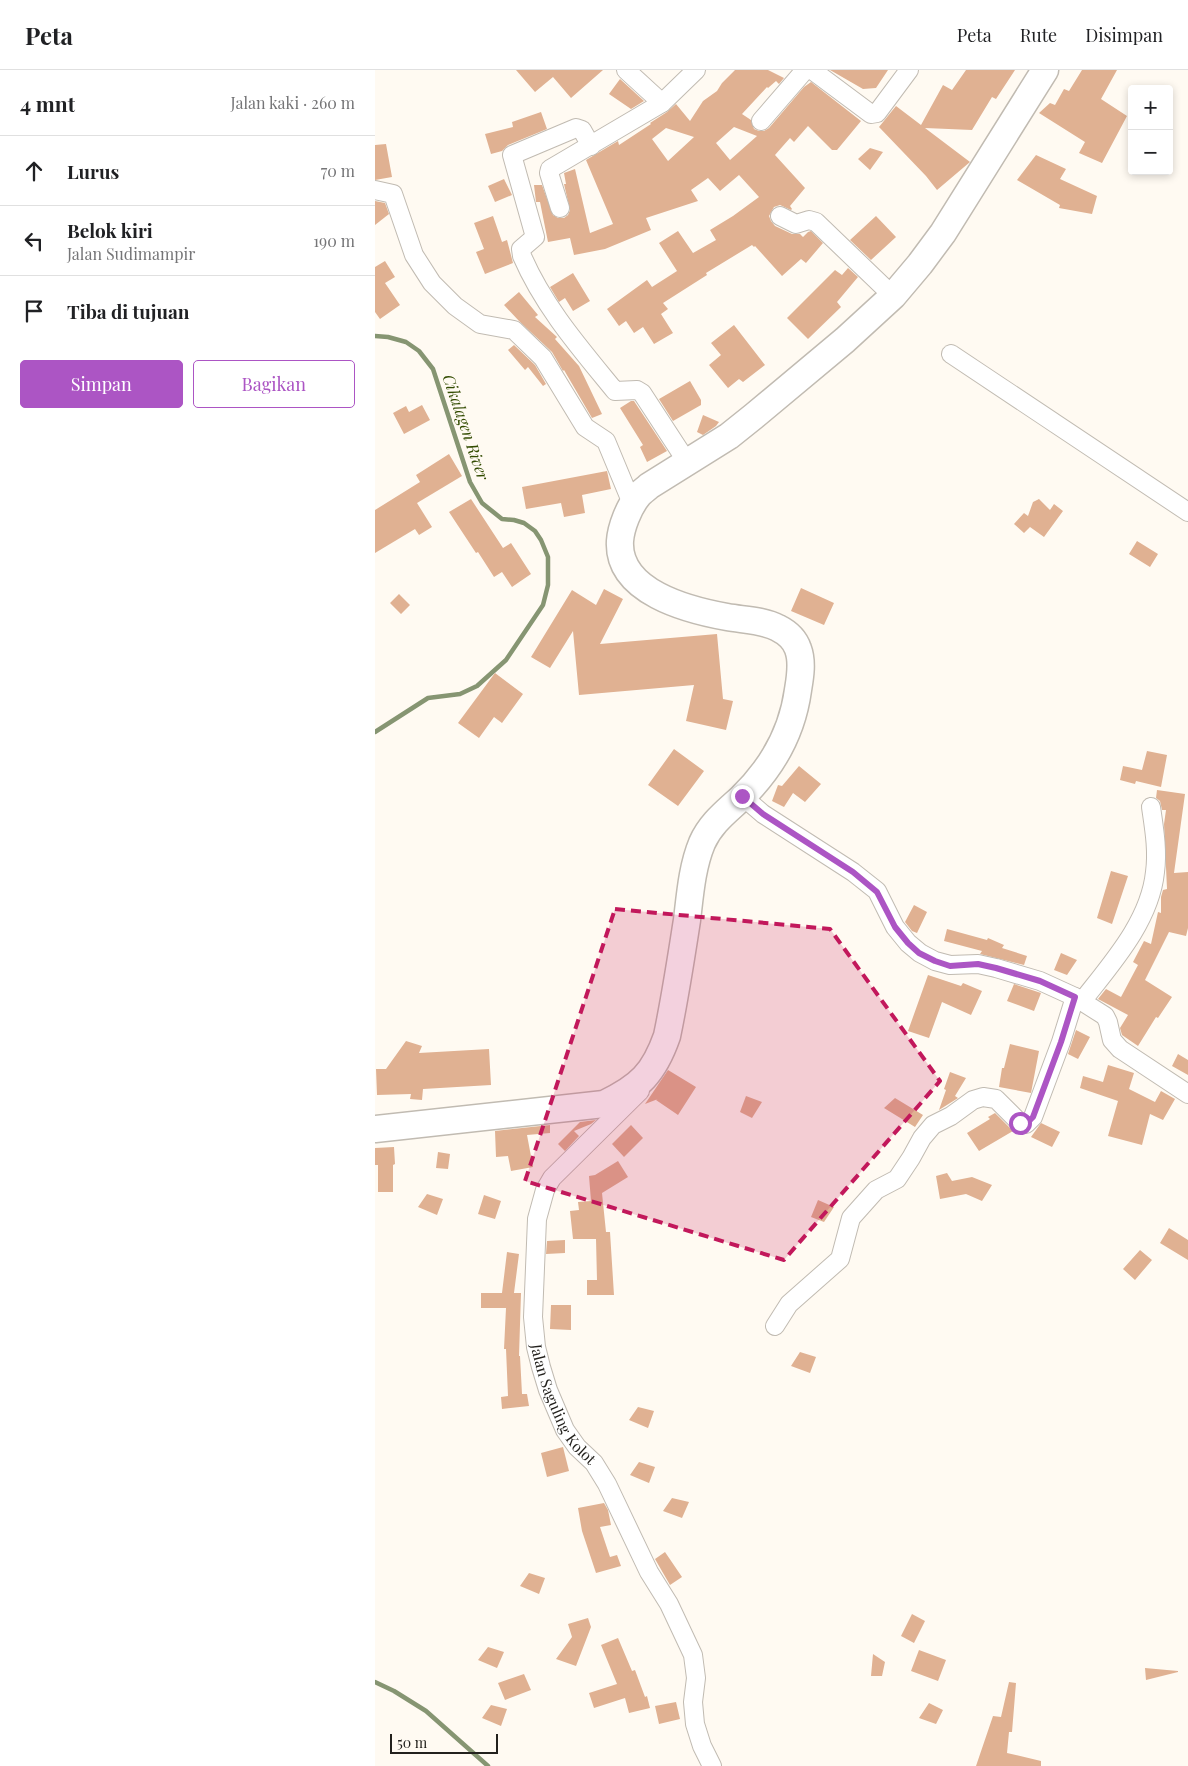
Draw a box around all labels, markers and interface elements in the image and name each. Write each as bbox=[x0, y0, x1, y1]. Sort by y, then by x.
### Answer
text: Peta bbox=[25, 19, 73, 51]
text: Peta bbox=[957, 23, 992, 47]
text: Rute bbox=[1020, 23, 1057, 47]
text: Disimpan bbox=[1085, 23, 1163, 47]
map controls bbox=[1128, 85, 1173, 175]
button: + bbox=[1128, 85, 1173, 130]
text: 4 mnt bbox=[20, 89, 75, 117]
text: Jalan kaki · 260 m bbox=[231, 92, 355, 113]
button: − bbox=[1128, 130, 1173, 175]
icon: ahead bbox=[20, 157, 48, 185]
text: Lurus bbox=[67, 158, 119, 184]
text: 70 m bbox=[321, 160, 355, 181]
text: Belok kiri bbox=[67, 217, 153, 243]
icon: left bbox=[20, 227, 48, 255]
text: 190 m bbox=[313, 230, 355, 251]
text: Jalan Sudimampir bbox=[67, 243, 195, 264]
icon: arrive bbox=[20, 297, 48, 325]
text: Tiba di tujuan bbox=[67, 298, 189, 324]
button: Simpan bbox=[20, 360, 183, 408]
button: Bagikan bbox=[193, 360, 355, 408]
water label: Cikalagen River bbox=[439, 371, 495, 484]
route end bbox=[731, 785, 754, 808]
route start bbox=[1009, 1112, 1032, 1135]
street label: Jalan Saguling Kolot bbox=[527, 1342, 601, 1469]
scale bar bbox=[390, 1731, 497, 1754]
text: 50 m bbox=[397, 1733, 427, 1752]

